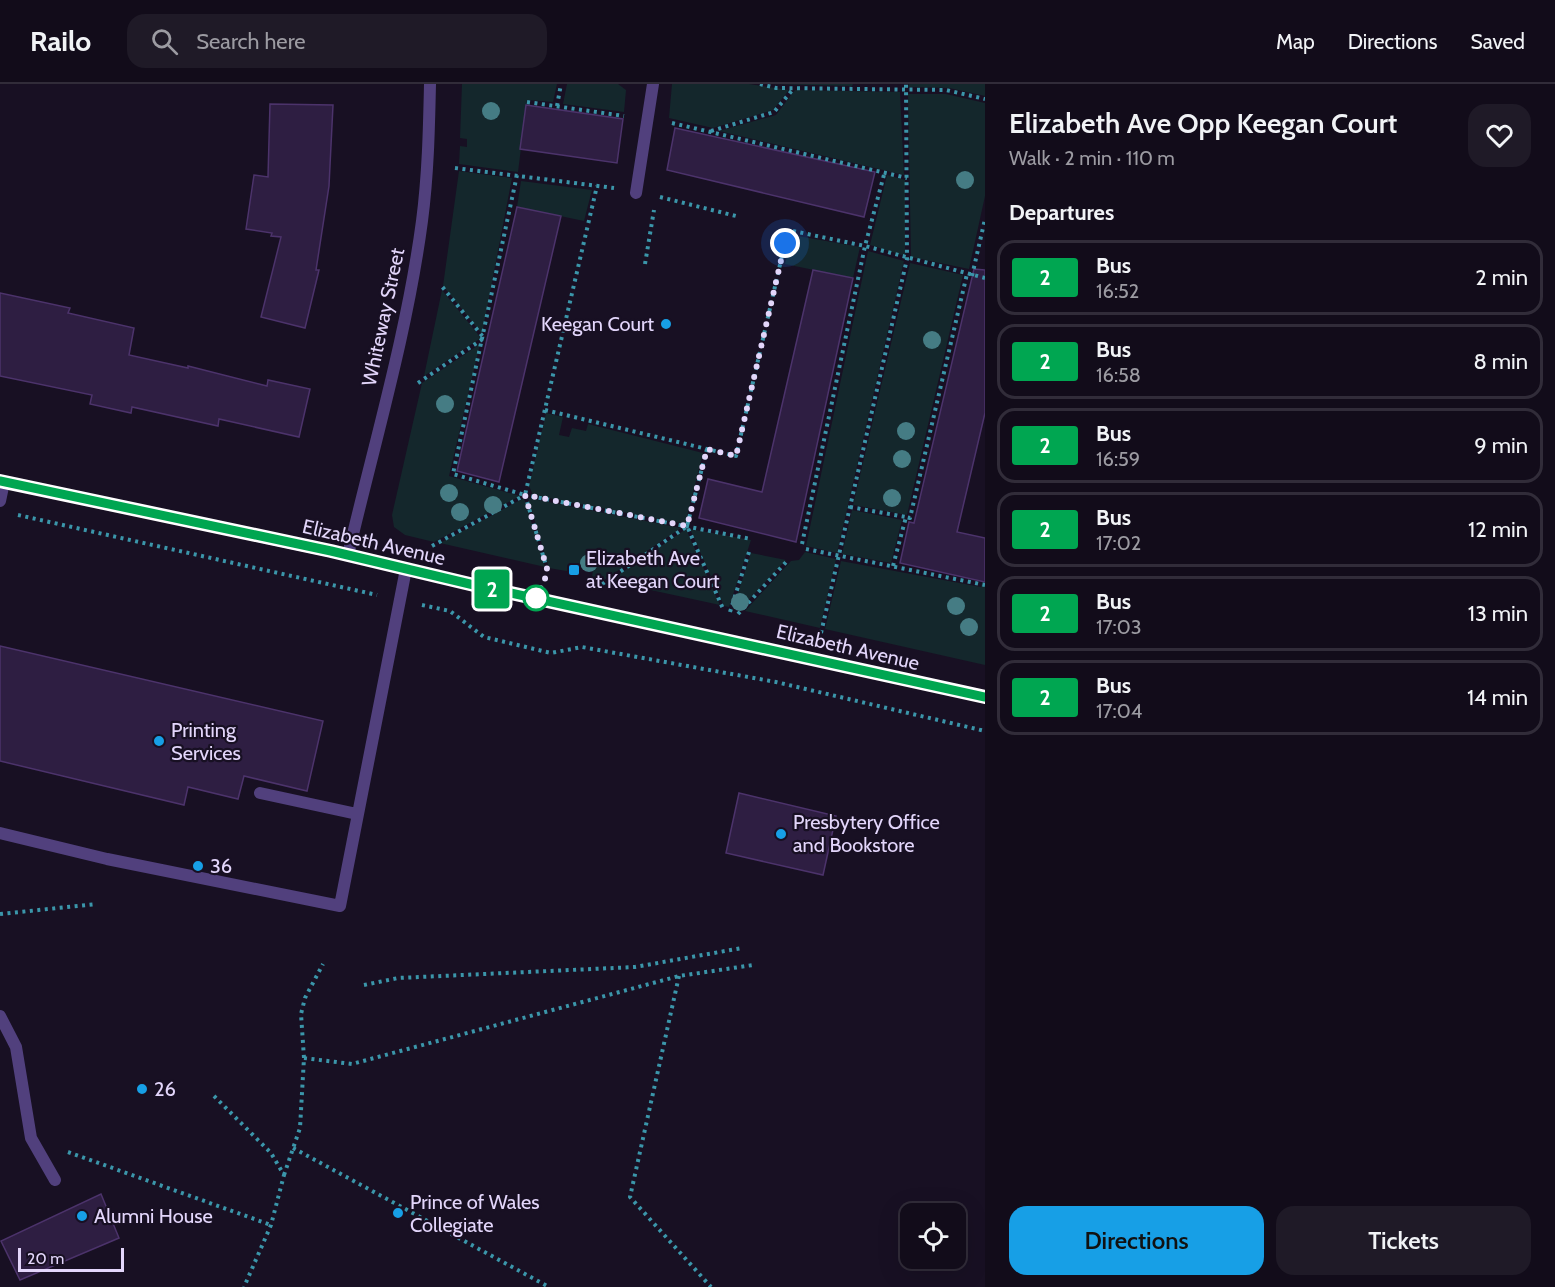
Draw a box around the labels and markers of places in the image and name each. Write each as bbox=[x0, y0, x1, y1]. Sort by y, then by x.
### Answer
place label: Keegan Court bbox=[541, 312, 654, 336]
marker: Keegan Court bbox=[659, 317, 673, 331]
place label: Elizabeth Ave at Keegan Court bbox=[586, 546, 720, 593]
marker: Elizabeth Ave at Keegan Court bbox=[567, 563, 581, 577]
unlabelled marker bbox=[523, 585, 549, 611]
place label: Printing Services bbox=[171, 718, 241, 765]
marker: Printing Services bbox=[152, 734, 166, 748]
place label: Presbytery Office and Bookstore bbox=[793, 810, 940, 857]
marker: Presbytery Office and Bookstore bbox=[774, 827, 788, 841]
place label: 36 bbox=[210, 854, 232, 878]
marker: 36 bbox=[191, 859, 205, 873]
place label: 26 bbox=[154, 1077, 176, 1101]
marker: 26 bbox=[135, 1082, 149, 1096]
place label: Prince of Wales Collegiate bbox=[410, 1190, 540, 1237]
place label: Alumni House bbox=[94, 1204, 213, 1228]
marker: Prince of Wales Collegiate bbox=[391, 1206, 405, 1220]
marker: Alumni House bbox=[75, 1209, 89, 1223]

